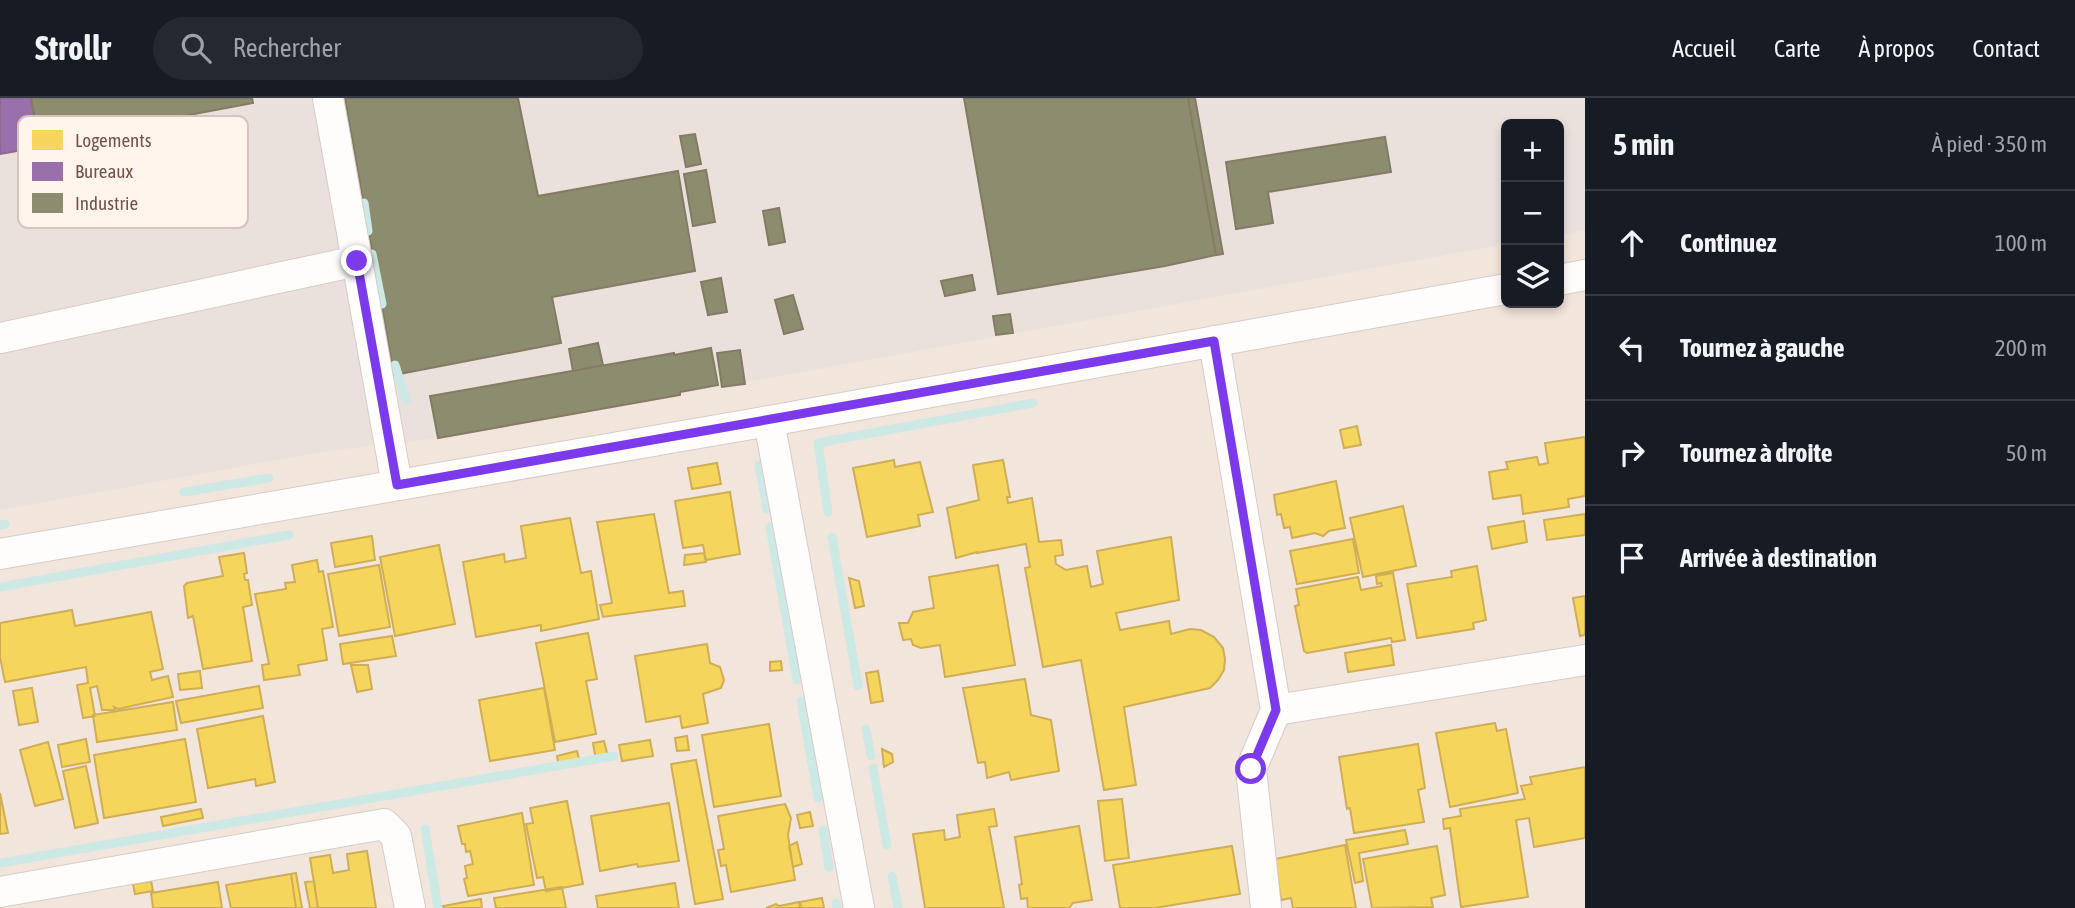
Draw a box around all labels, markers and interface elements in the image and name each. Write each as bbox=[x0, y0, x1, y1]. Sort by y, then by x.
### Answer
search box bbox=[153, 17, 643, 80]
text: Strollr bbox=[35, 29, 111, 67]
icon: search bbox=[177, 29, 215, 67]
text: Rechercher bbox=[233, 33, 341, 63]
text: Accueil bbox=[1672, 35, 1736, 62]
text: Carte bbox=[1774, 35, 1820, 62]
text: À propos bbox=[1858, 35, 1934, 62]
text: Contact bbox=[1972, 35, 2040, 62]
legend bbox=[18, 116, 248, 228]
map controls bbox=[1501, 119, 1564, 308]
button: + bbox=[1501, 119, 1564, 182]
text: 5 min bbox=[1613, 127, 1674, 161]
text: Logements bbox=[75, 129, 152, 151]
text: À pied · 350 m bbox=[1932, 131, 2047, 157]
text: Bureaux bbox=[75, 160, 133, 182]
button: − bbox=[1501, 182, 1564, 245]
text: Industrie bbox=[75, 192, 138, 214]
icon: ahead bbox=[1613, 224, 1651, 262]
text: Continuez bbox=[1680, 228, 1776, 258]
text: 100 m bbox=[1995, 230, 2047, 256]
route end bbox=[341, 245, 372, 276]
button: layers bbox=[1501, 245, 1564, 308]
icon: left bbox=[1613, 329, 1651, 367]
text: Tournez à gauche bbox=[1680, 333, 1845, 363]
text: 200 m bbox=[1995, 335, 2047, 361]
icon: right bbox=[1613, 434, 1651, 472]
text: Tournez à droite bbox=[1680, 438, 1833, 468]
text: 50 m bbox=[2006, 440, 2047, 466]
icon: arrive bbox=[1613, 539, 1651, 577]
text: Arrivée à destination bbox=[1680, 543, 1877, 573]
route start bbox=[1235, 753, 1266, 784]

